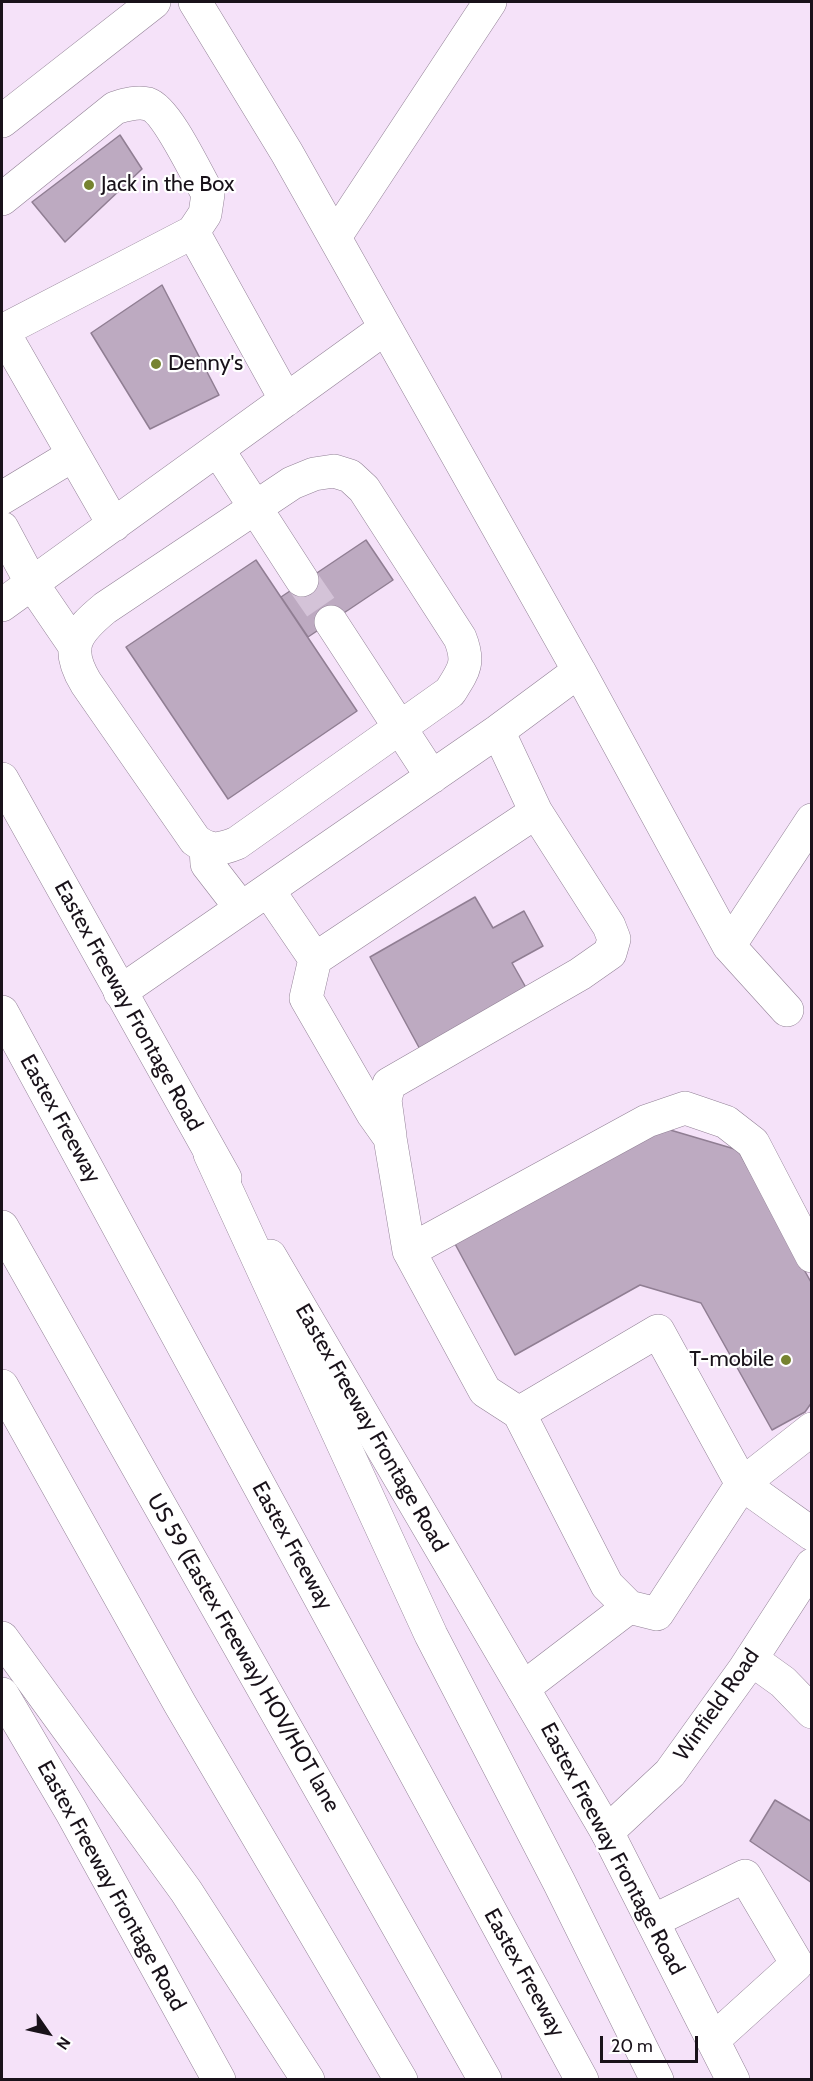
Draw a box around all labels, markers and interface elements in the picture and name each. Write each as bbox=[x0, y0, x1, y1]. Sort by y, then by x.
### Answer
place label: Jack in the Box bbox=[101, 172, 234, 198]
marker: Jack in the Box bbox=[82, 178, 96, 192]
place label: Denny's bbox=[168, 351, 243, 377]
marker: Denny's bbox=[149, 357, 163, 371]
street label: Eastex Freeway Frontage Road bbox=[48, 876, 208, 1136]
street label: Eastex Freeway bbox=[14, 1050, 106, 1188]
street label: Eastex Freeway Frontage Road bbox=[289, 1299, 453, 1557]
place label: T-mobile bbox=[689, 1347, 774, 1373]
marker: T-mobile bbox=[779, 1353, 793, 1367]
street label: Eastex Freeway bbox=[246, 1477, 338, 1615]
street label: US 59 (Eastex Freeway) HOV/HOT lane bbox=[141, 1489, 345, 1817]
street label: Winfield Road bbox=[669, 1644, 765, 1766]
street label: Eastex Freeway Frontage Road bbox=[534, 1718, 690, 1980]
street label: Eastex Freeway Frontage Road bbox=[31, 1756, 191, 2016]
street label: Eastex Freeway bbox=[478, 1904, 570, 2042]
north arrow bbox=[18, 2003, 78, 2063]
scale bar bbox=[603, 2024, 700, 2062]
text: N bbox=[52, 2033, 74, 2053]
text: 20 m bbox=[611, 2035, 653, 2057]

